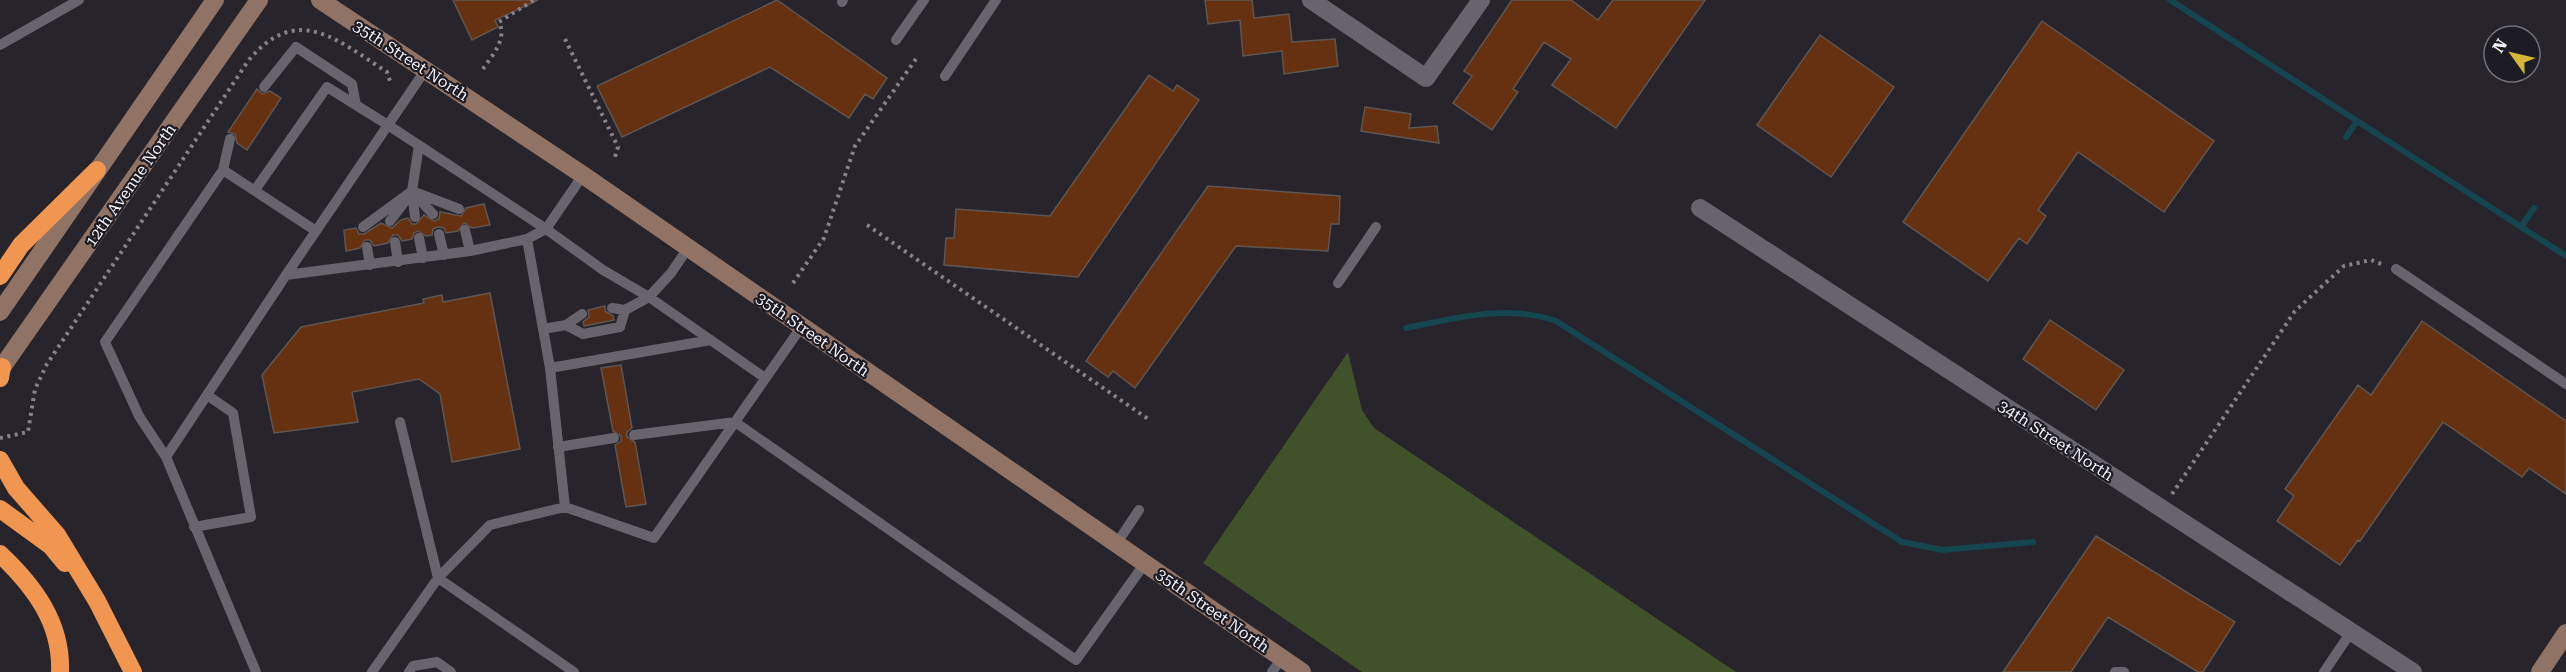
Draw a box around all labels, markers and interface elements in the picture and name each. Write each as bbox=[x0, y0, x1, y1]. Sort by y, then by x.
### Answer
street label: 35th Street North bbox=[349, 16, 472, 105]
north arrow bbox=[2482, 24, 2542, 84]
text: N bbox=[2489, 35, 2511, 56]
street label: 12th Avenue North bbox=[81, 120, 180, 250]
street label: 35th Street North bbox=[752, 288, 873, 381]
street label: 34th Street North bbox=[1994, 396, 2117, 485]
street label: 35th Street North bbox=[1152, 564, 1273, 657]

